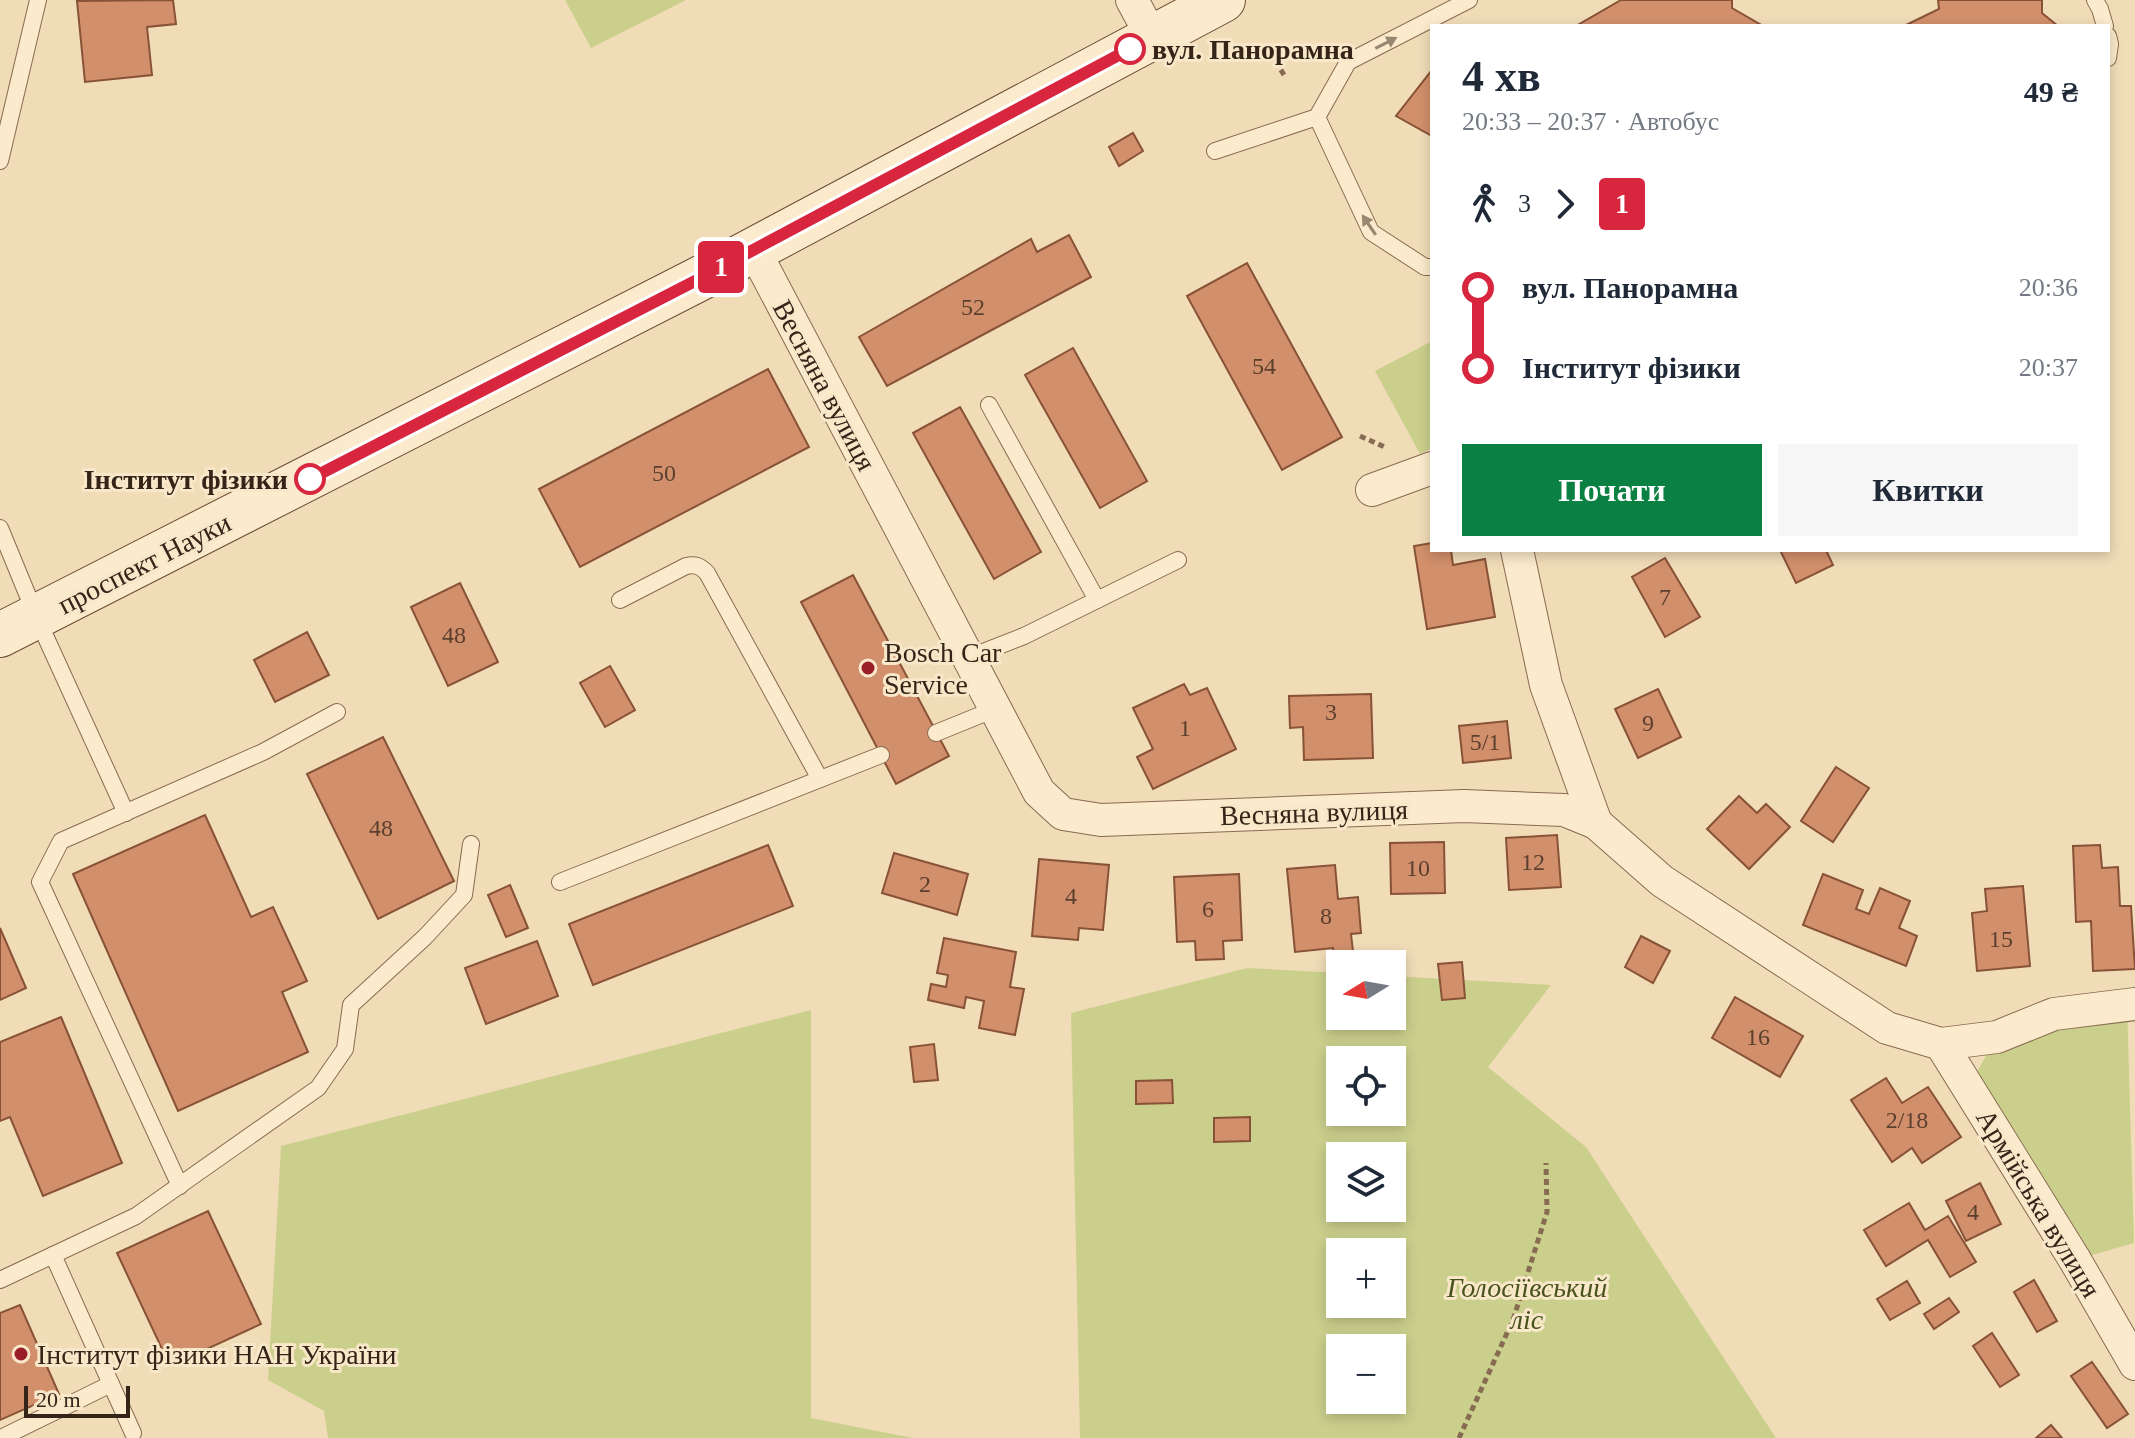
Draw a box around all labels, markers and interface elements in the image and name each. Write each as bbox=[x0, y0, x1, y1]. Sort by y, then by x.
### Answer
marker: вул. Панорамна bbox=[1115, 34, 1145, 64]
place label: вул. Панорамна bbox=[1152, 34, 1354, 65]
one-way arrow bbox=[1375, 36, 1398, 49]
text: 4 хв bbox=[1462, 52, 1541, 101]
text: 49 ₴ bbox=[2024, 75, 2078, 108]
text: 20:33 – 20:37 · Автобус bbox=[1462, 107, 1719, 136]
icon: walk bbox=[1462, 182, 1506, 226]
icon: forward bbox=[1543, 182, 1587, 226]
text: 1 bbox=[1615, 188, 1629, 219]
text: 3 bbox=[1518, 189, 1531, 218]
one-way arrow bbox=[1362, 214, 1378, 236]
line badge: 1 bbox=[695, 241, 747, 293]
text: 1 bbox=[714, 251, 728, 282]
text: вул. Панорамна bbox=[1522, 271, 1738, 304]
text: 20:36 bbox=[2019, 273, 2078, 302]
house number: 52 bbox=[961, 294, 985, 320]
street label: Весняна вулиця bbox=[767, 295, 883, 476]
text: Інститут фізики bbox=[1522, 351, 1741, 384]
house number: 54 bbox=[1252, 353, 1276, 379]
text: 20:37 bbox=[2019, 353, 2078, 382]
button: Почати bbox=[1462, 444, 1762, 536]
button: Квитки bbox=[1778, 444, 2078, 536]
house number: 50 bbox=[652, 460, 676, 486]
place label: Інститут фізики bbox=[84, 464, 288, 495]
marker: Інститут фізики bbox=[295, 464, 325, 494]
street label: проспект Науки bbox=[53, 507, 236, 620]
house number: 7 bbox=[1659, 584, 1671, 610]
house number: 48 bbox=[442, 622, 466, 648]
place label: Bosch Car Service bbox=[884, 637, 1002, 700]
marker: Bosch Car Service bbox=[859, 659, 877, 677]
house number: 3 bbox=[1325, 699, 1337, 725]
house number: 9 bbox=[1642, 710, 1654, 736]
house number: 1 bbox=[1179, 715, 1191, 741]
house number: 5/1 bbox=[1470, 729, 1500, 755]
street label: Весняна вулиця bbox=[1219, 794, 1409, 831]
house number: 48 bbox=[369, 815, 393, 841]
house number: 12 bbox=[1521, 849, 1545, 875]
house number: 10 bbox=[1406, 855, 1430, 881]
house number: 2 bbox=[919, 871, 931, 897]
house number: 4 bbox=[1065, 883, 1077, 909]
house number: 6 bbox=[1202, 896, 1214, 922]
house number: 8 bbox=[1320, 903, 1332, 929]
house number: 15 bbox=[1989, 926, 2013, 952]
north arrow bbox=[1326, 950, 1406, 1030]
map controls bbox=[1326, 950, 1406, 1414]
house number: 16 bbox=[1746, 1024, 1770, 1050]
button: locate bbox=[1326, 1046, 1406, 1126]
street label: Армійська вулиця bbox=[1970, 1104, 2107, 1303]
house number: 2/18 bbox=[1886, 1107, 1928, 1133]
button: layers bbox=[1326, 1142, 1406, 1222]
house number: 4 bbox=[1967, 1199, 1979, 1225]
button: + bbox=[1326, 1238, 1406, 1318]
park label: Голосіївський ліс bbox=[1446, 1272, 1607, 1335]
button: − bbox=[1326, 1334, 1406, 1414]
place label: Інститут фізики НАН України bbox=[37, 1339, 396, 1370]
marker: Інститут фізики НАН України bbox=[12, 1345, 30, 1363]
scale bar bbox=[24, 1382, 130, 1418]
text: 20 m bbox=[36, 1387, 81, 1412]

